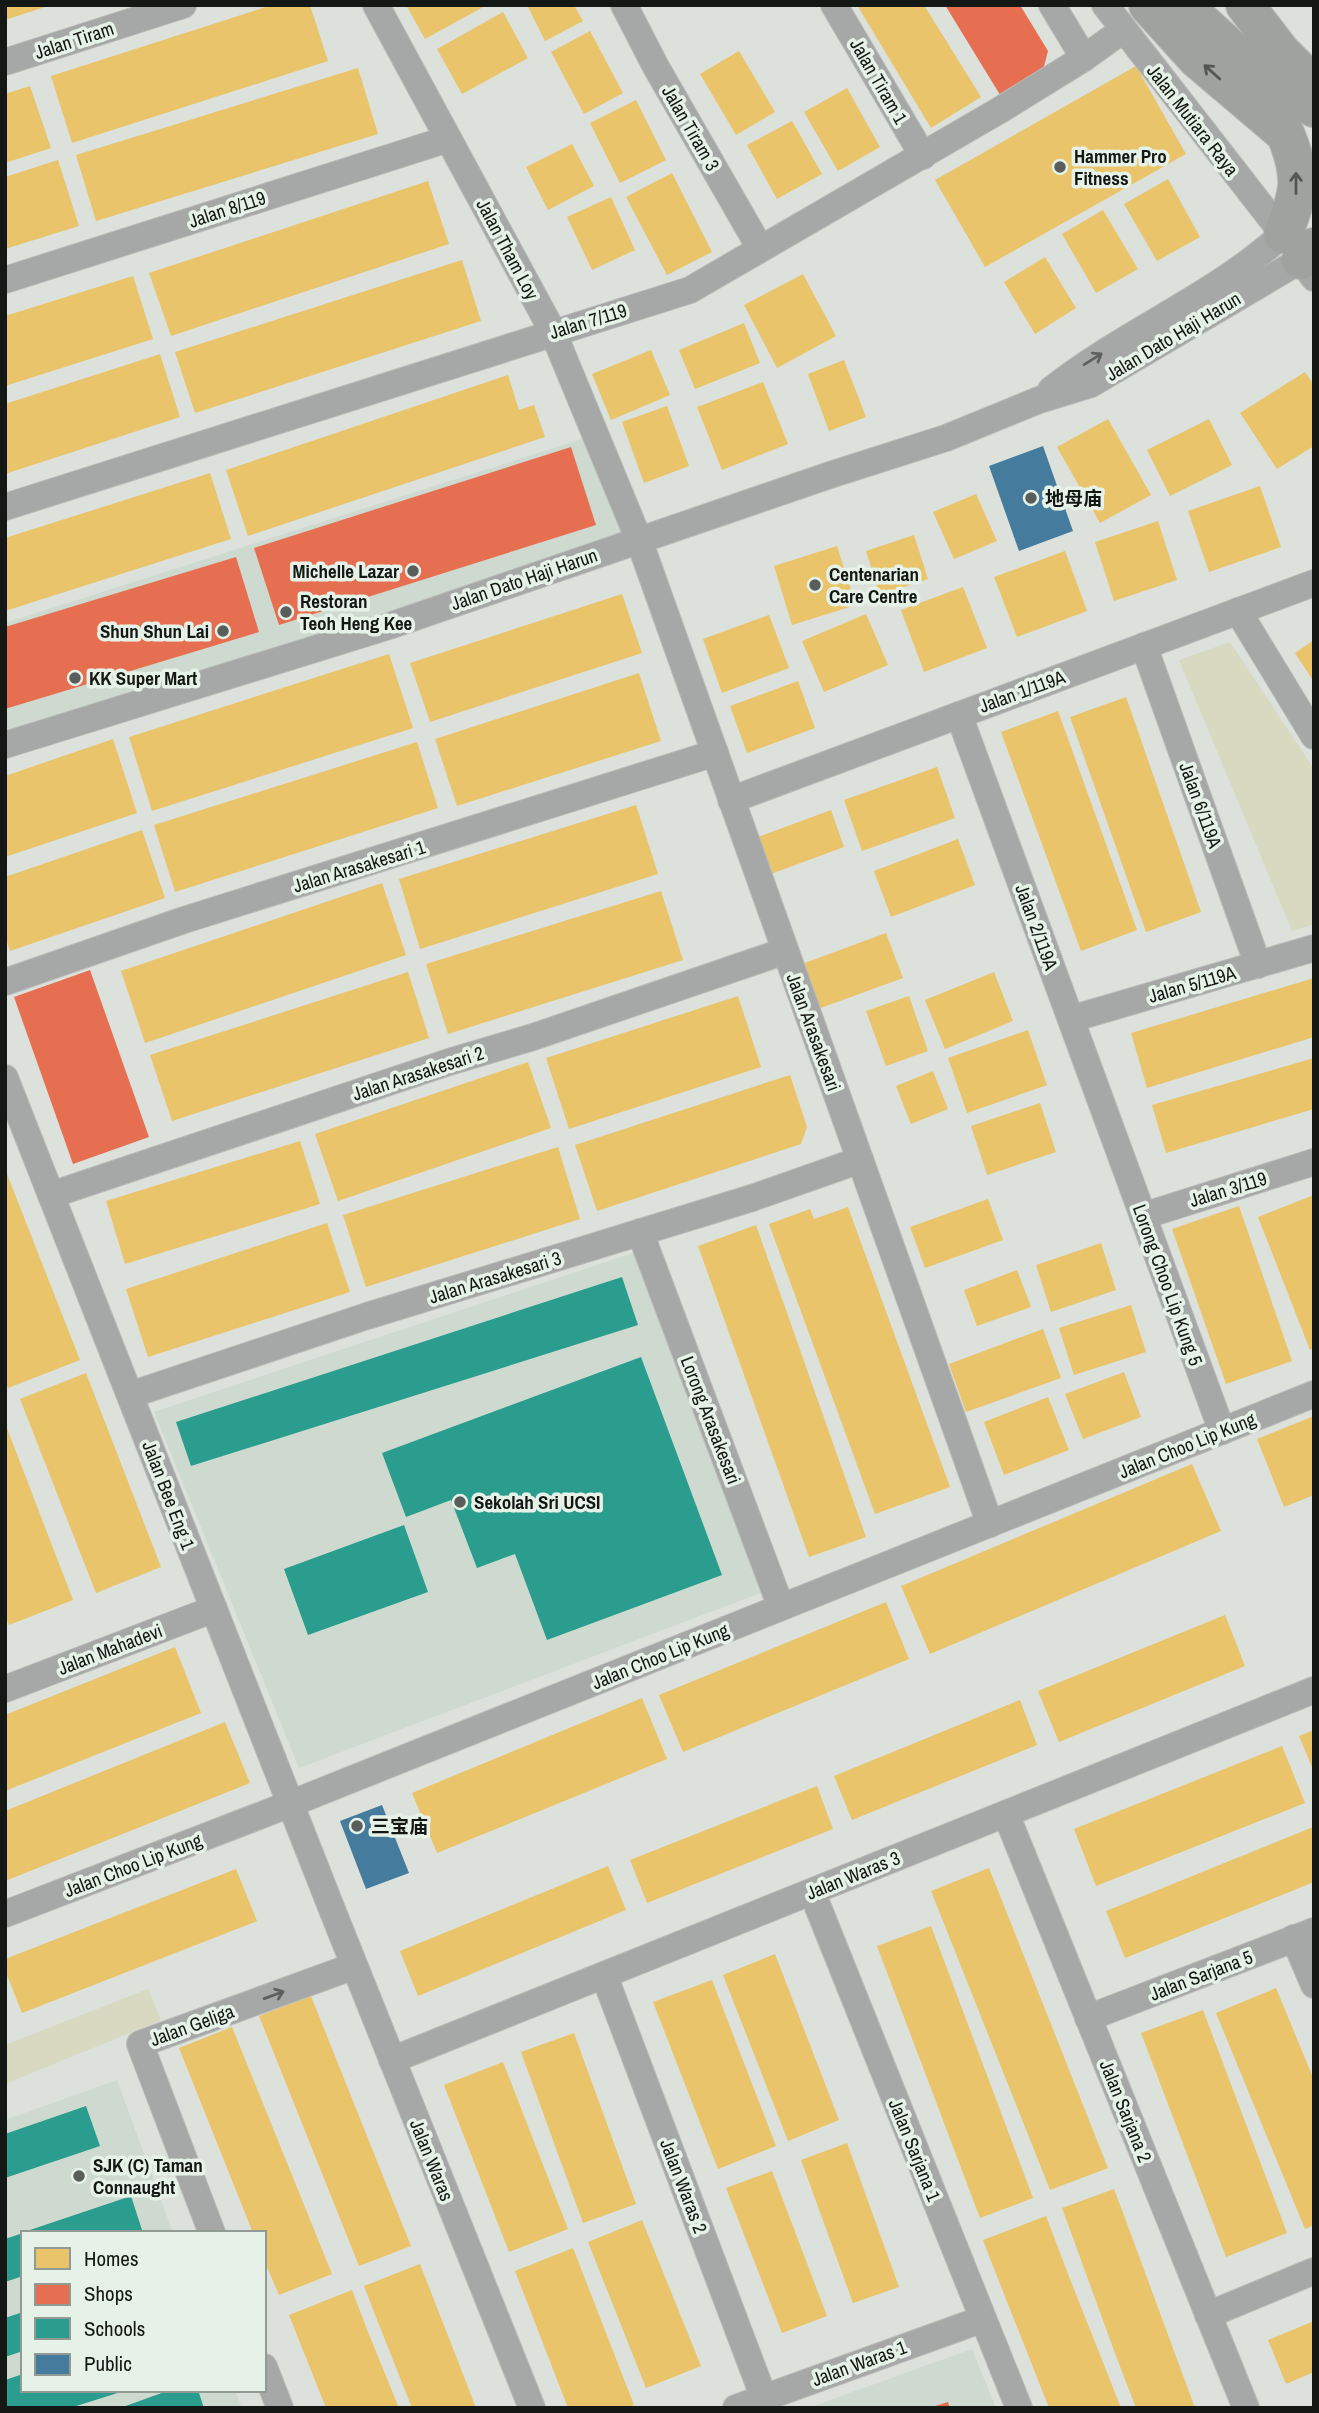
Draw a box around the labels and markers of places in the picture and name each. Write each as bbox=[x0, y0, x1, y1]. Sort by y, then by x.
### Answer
place label: Hammer Pro Fitness bbox=[1074, 143, 1167, 191]
marker: Hammer Pro Fitness bbox=[1052, 159, 1068, 175]
place label: 地母庙 bbox=[1045, 485, 1102, 511]
marker: 地母庙 bbox=[1023, 490, 1039, 506]
place label: Michelle Lazar bbox=[292, 558, 399, 584]
place label: Centenarian Care Centre bbox=[829, 561, 919, 609]
marker: Michelle Lazar bbox=[405, 563, 421, 579]
marker: Centenarian Care Centre bbox=[807, 577, 823, 593]
place label: Restoran Teoh Heng Kee bbox=[300, 588, 413, 636]
marker: Restoran Teoh Heng Kee bbox=[278, 604, 294, 620]
place label: Shun Shun Lai bbox=[100, 618, 209, 644]
marker: Shun Shun Lai bbox=[215, 623, 231, 639]
place label: KK Super Mart bbox=[89, 665, 197, 691]
marker: KK Super Mart bbox=[67, 670, 83, 686]
place label: Sekolah Sri UCSI bbox=[474, 1489, 600, 1515]
marker: Sekolah Sri UCSI bbox=[452, 1494, 468, 1510]
place label: 三宝庙 bbox=[371, 1813, 428, 1839]
marker: 三宝庙 bbox=[349, 1818, 365, 1834]
place label: SJK (C) Taman Connaught bbox=[93, 2152, 203, 2200]
marker: SJK (C) Taman Connaught bbox=[71, 2168, 87, 2184]

